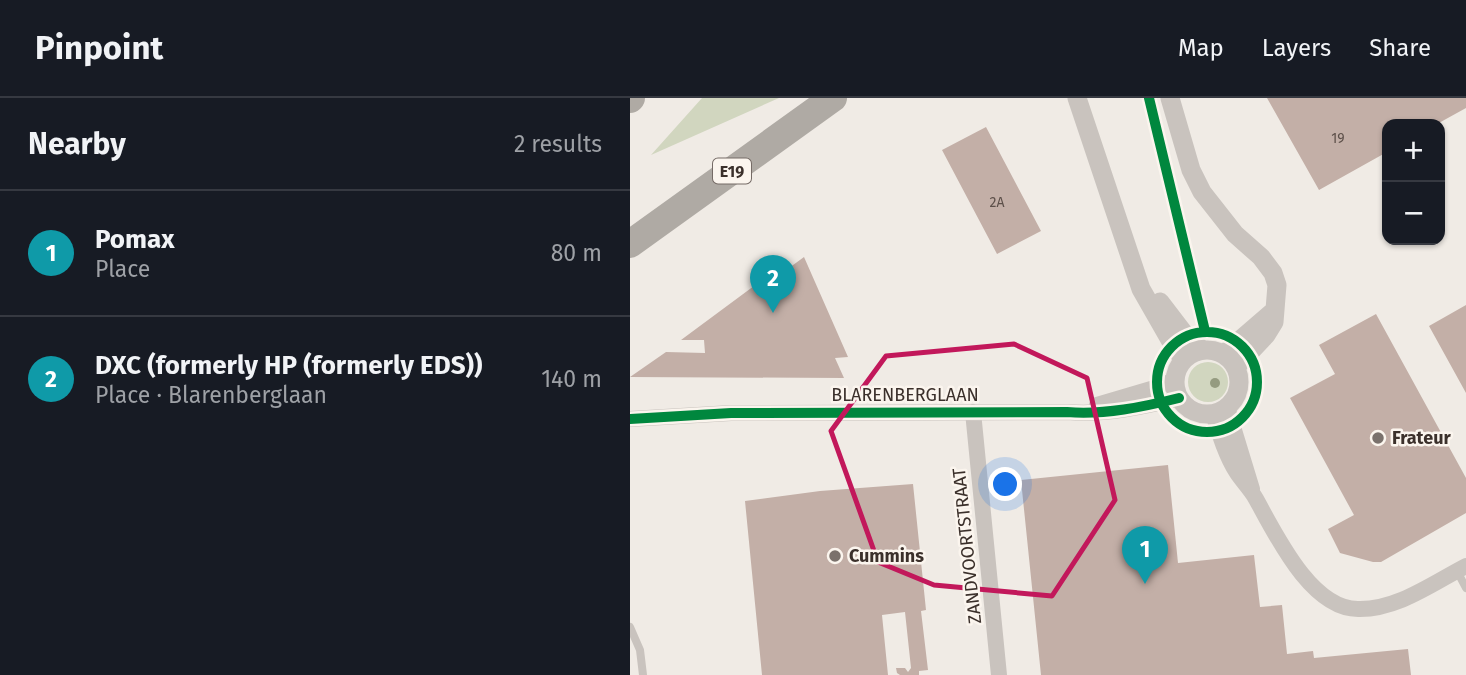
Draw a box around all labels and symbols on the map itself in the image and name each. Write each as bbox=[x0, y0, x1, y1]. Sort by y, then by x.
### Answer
house number: 19 bbox=[1331, 130, 1345, 147]
road number: E19 bbox=[713, 158, 751, 184]
house number: 2A bbox=[990, 194, 1004, 211]
pin: 2 bbox=[750, 255, 796, 313]
street label: BLARENBERGLAAN bbox=[831, 384, 979, 406]
place label: Frateur bbox=[1392, 427, 1451, 449]
marker: Frateur bbox=[1370, 430, 1386, 446]
street label: ZANDVOORTSTRAAT bbox=[948, 466, 986, 625]
your location bbox=[988, 467, 1022, 501]
pin: 1 bbox=[1122, 526, 1168, 584]
place label: Cummins bbox=[849, 545, 924, 567]
marker: Cummins bbox=[827, 548, 843, 564]

